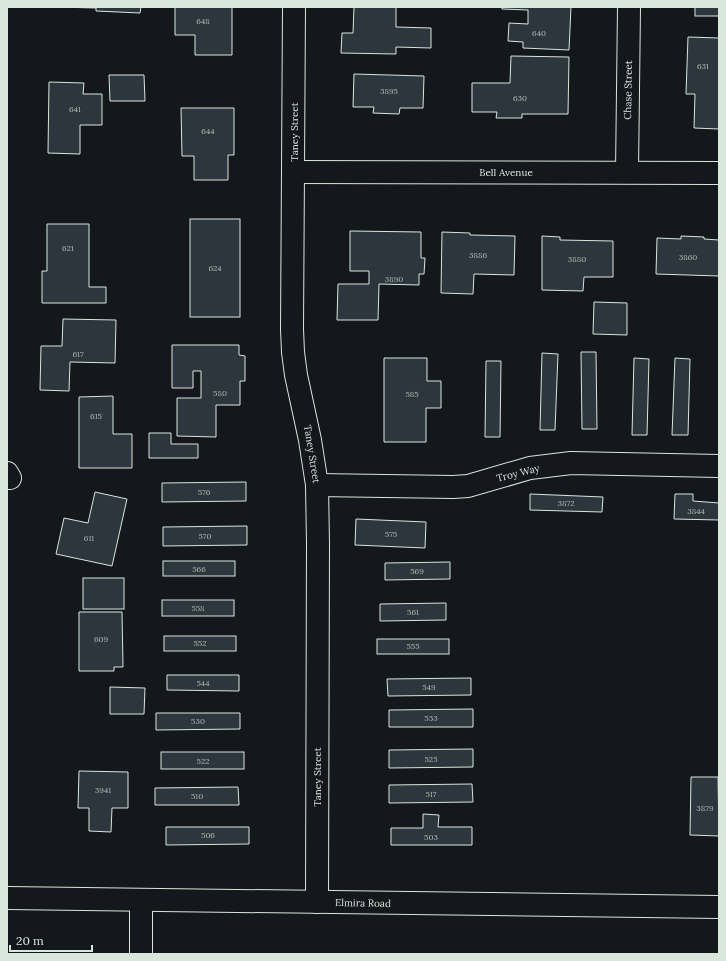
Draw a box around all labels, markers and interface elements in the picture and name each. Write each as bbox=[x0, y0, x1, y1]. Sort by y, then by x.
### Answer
house number: 648 bbox=[196, 16, 210, 26]
house number: 640 bbox=[532, 28, 546, 38]
street label: Chase Street bbox=[621, 60, 635, 120]
house number: 631 bbox=[697, 61, 709, 71]
house number: 3895 bbox=[380, 86, 398, 96]
house number: 630 bbox=[513, 93, 527, 103]
street label: Taney Street bbox=[288, 102, 301, 162]
house number: 641 bbox=[69, 104, 81, 114]
house number: 644 bbox=[201, 126, 215, 136]
street label: Bell Avenue bbox=[479, 166, 533, 179]
house number: 621 bbox=[62, 243, 74, 253]
house number: 3886 bbox=[469, 250, 487, 260]
house number: 3860 bbox=[679, 252, 697, 262]
house number: 3880 bbox=[568, 254, 586, 264]
house number: 624 bbox=[208, 263, 222, 273]
house number: 3890 bbox=[385, 274, 403, 284]
house number: 617 bbox=[72, 349, 84, 359]
house number: 580 bbox=[213, 388, 227, 398]
house number: 585 bbox=[405, 389, 419, 399]
house number: 615 bbox=[90, 411, 102, 421]
street label: Taney Street bbox=[301, 424, 323, 484]
street label: Troy Way bbox=[495, 461, 542, 485]
house number: 576 bbox=[198, 487, 211, 497]
house number: 3872 bbox=[558, 498, 574, 508]
house number: 3844 bbox=[687, 506, 705, 516]
house number: 575 bbox=[385, 529, 397, 539]
house number: 570 bbox=[198, 531, 212, 541]
house number: 611 bbox=[84, 533, 94, 543]
house number: 566 bbox=[192, 564, 206, 574]
house number: 569 bbox=[410, 566, 424, 576]
house number: 558 bbox=[191, 603, 205, 613]
house number: 561 bbox=[407, 607, 419, 617]
house number: 609 bbox=[94, 634, 108, 644]
house number: 552 bbox=[193, 638, 207, 648]
house number: 555 bbox=[406, 641, 420, 651]
house number: 544 bbox=[196, 678, 210, 688]
house number: 549 bbox=[422, 682, 436, 692]
house number: 533 bbox=[424, 713, 438, 723]
house number: 530 bbox=[191, 716, 205, 726]
street label: Taney Street bbox=[311, 747, 324, 807]
house number: 525 bbox=[424, 754, 438, 764]
house number: 522 bbox=[197, 756, 209, 766]
house number: 3941 bbox=[95, 785, 111, 795]
house number: 517 bbox=[426, 789, 437, 799]
house number: 510 bbox=[191, 791, 203, 801]
house number: 3879 bbox=[696, 803, 714, 813]
house number: 506 bbox=[201, 830, 215, 840]
house number: 503 bbox=[424, 832, 438, 842]
street label: Elmira Road bbox=[335, 896, 391, 910]
scale bar bbox=[10, 927, 92, 953]
text: 20 m bbox=[16, 933, 44, 948]

